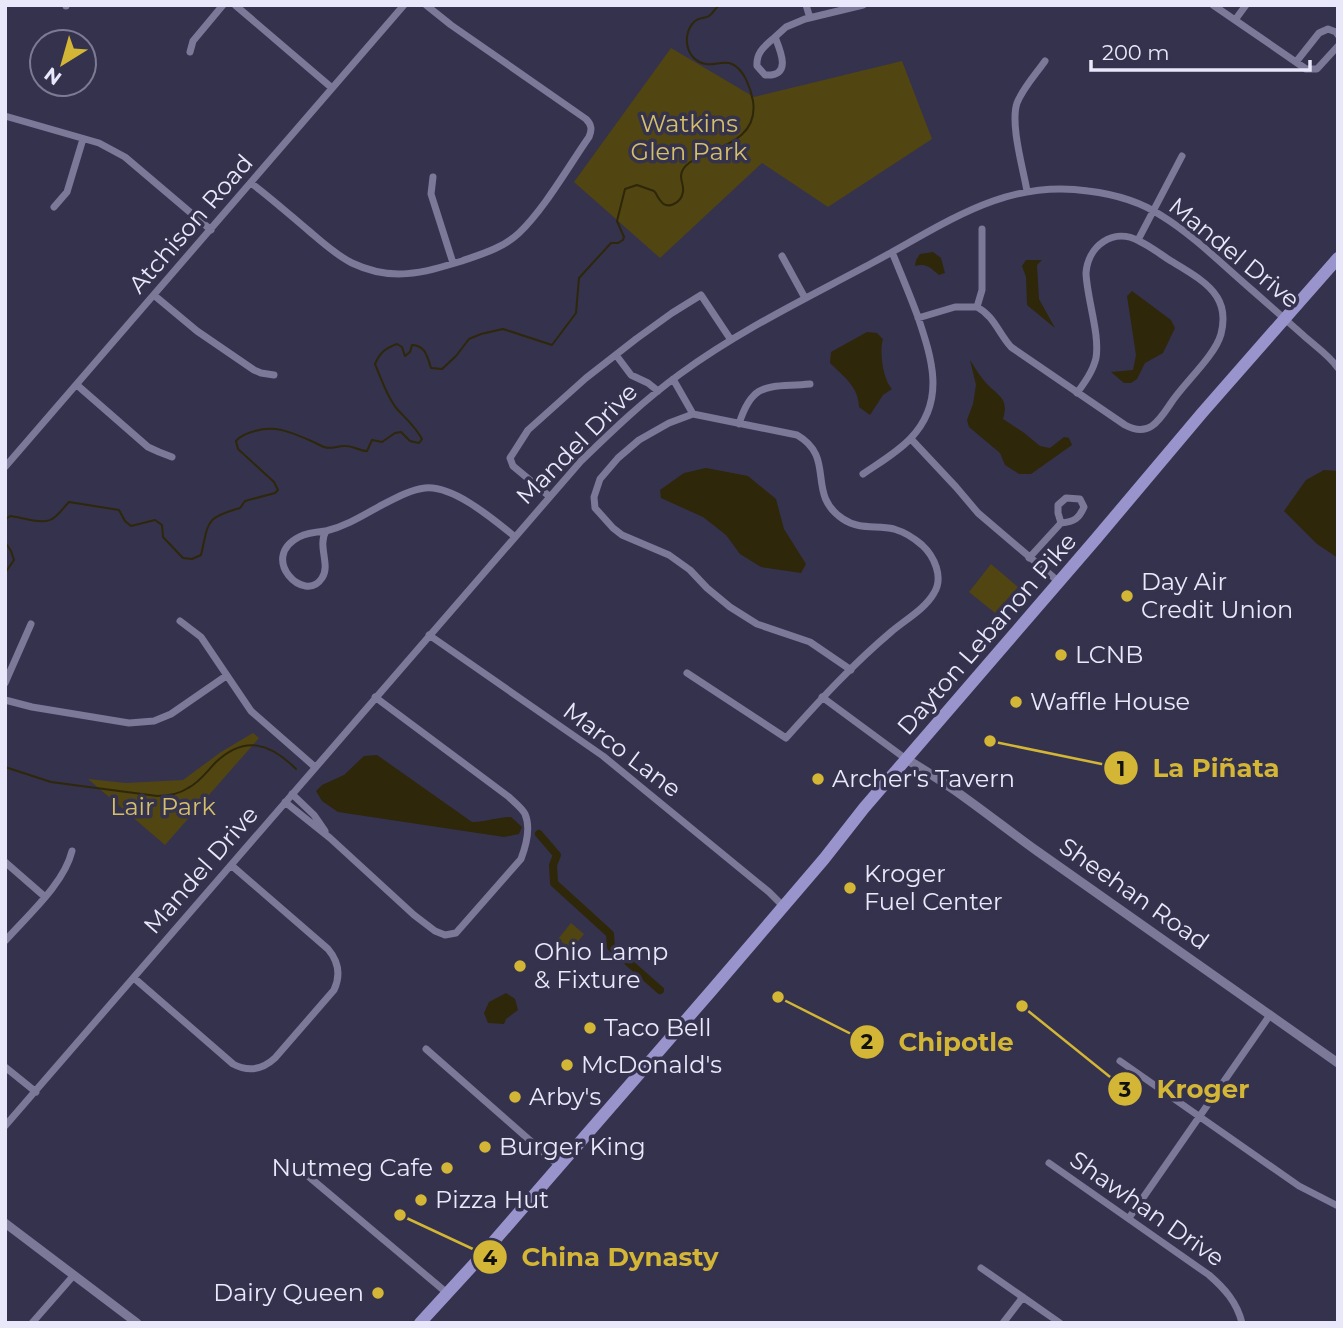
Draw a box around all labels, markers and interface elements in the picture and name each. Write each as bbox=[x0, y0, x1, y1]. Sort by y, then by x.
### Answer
north arrow bbox=[28, 28, 98, 98]
scale bar bbox=[1091, 28, 1310, 72]
text: 200 m bbox=[1102, 40, 1169, 65]
text: N bbox=[40, 62, 66, 90]
park label: Watkins Glen Park bbox=[631, 109, 748, 166]
street label: Atchison Road bbox=[122, 148, 259, 299]
street label: Mandel Drive bbox=[1163, 191, 1305, 314]
street label: Mandel Drive bbox=[510, 377, 643, 510]
street label: Dayton Lebanon Pike bbox=[891, 527, 1082, 741]
place label: Day Air Credit Union bbox=[1141, 567, 1293, 624]
marker: Day Air Credit Union bbox=[1119, 588, 1135, 604]
place label: LCNB bbox=[1075, 640, 1143, 669]
marker: LCNB bbox=[1053, 647, 1069, 663]
place label: Waffle House bbox=[1030, 687, 1190, 716]
marker: Waffle House bbox=[1008, 694, 1024, 710]
street label: Marco Lane bbox=[558, 696, 687, 803]
callout: La Piñata bbox=[1104, 745, 1294, 792]
text: La Piñata bbox=[1153, 752, 1279, 784]
text: 1 bbox=[1117, 756, 1125, 781]
place label: Archer's Tavern bbox=[832, 764, 1015, 793]
marker: Archer's Tavern bbox=[810, 771, 826, 787]
park label: Lair Park bbox=[110, 792, 216, 821]
street label: Mandel Drive bbox=[137, 800, 264, 939]
street label: Sheehan Road bbox=[1054, 831, 1215, 956]
place label: Kroger Fuel Center bbox=[864, 859, 1003, 916]
marker: Kroger Fuel Center bbox=[842, 880, 858, 896]
place label: Ohio Lamp & Fixture bbox=[534, 937, 668, 994]
marker: Ohio Lamp & Fixture bbox=[512, 958, 528, 974]
place label: Taco Bell bbox=[604, 1013, 711, 1042]
callout: Chipotle bbox=[849, 1018, 1027, 1065]
marker: Taco Bell bbox=[582, 1020, 598, 1036]
text: Chipotle bbox=[898, 1026, 1014, 1058]
text: 2 bbox=[861, 1029, 873, 1054]
place label: McDonald's bbox=[581, 1050, 722, 1079]
marker: McDonald's bbox=[559, 1057, 575, 1073]
callout: Kroger bbox=[1107, 1066, 1263, 1113]
text: Kroger bbox=[1157, 1073, 1249, 1105]
text: 3 bbox=[1118, 1077, 1131, 1102]
place label: Arby's bbox=[529, 1082, 601, 1111]
marker: Arby's bbox=[507, 1089, 523, 1105]
place label: Burger King bbox=[499, 1132, 646, 1161]
marker: Burger King bbox=[477, 1139, 493, 1155]
street label: Shawhan Drive bbox=[1065, 1145, 1230, 1273]
place label: Nutmeg Cafe bbox=[272, 1153, 433, 1182]
marker: Nutmeg Cafe bbox=[439, 1160, 455, 1176]
place label: Pizza Hut bbox=[435, 1185, 549, 1214]
marker: Pizza Hut bbox=[413, 1192, 429, 1208]
callout: China Dynasty bbox=[472, 1234, 732, 1281]
text: China Dynasty bbox=[521, 1241, 719, 1273]
text: 4 bbox=[483, 1245, 498, 1270]
place label: Dairy Queen bbox=[213, 1278, 364, 1307]
marker: Dairy Queen bbox=[370, 1285, 386, 1301]

